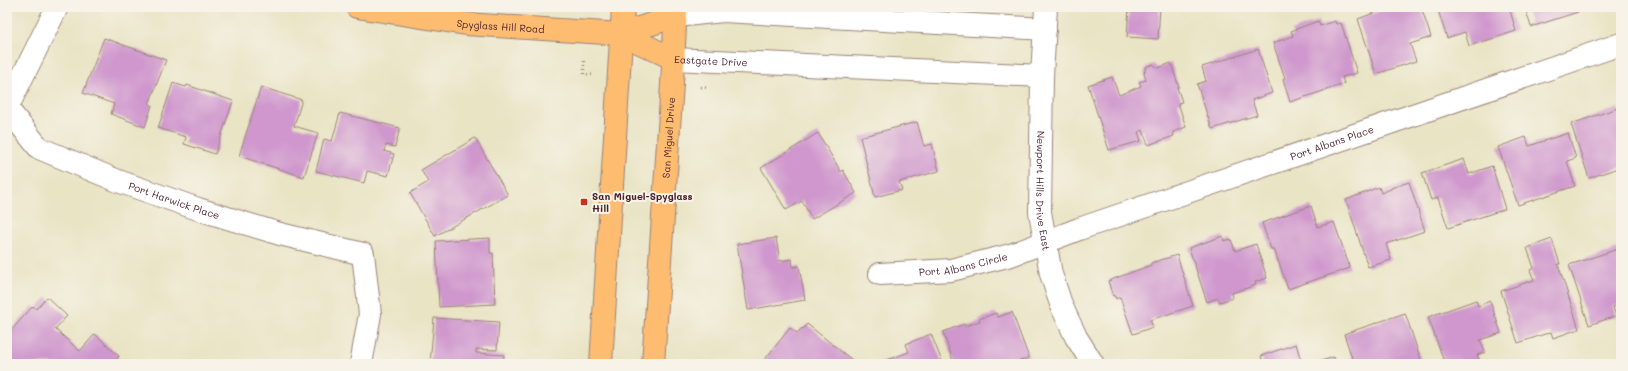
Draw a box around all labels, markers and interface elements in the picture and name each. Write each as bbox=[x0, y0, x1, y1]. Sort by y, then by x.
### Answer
street label: Spyglass Hill Road bbox=[456, 16, 545, 36]
street label: Eastgate Drive bbox=[674, 52, 748, 69]
street label: San Miguel Drive bbox=[659, 96, 678, 179]
street label: Port Albans Place bbox=[1288, 122, 1376, 163]
street label: Newport Hills Drive East bbox=[1033, 131, 1054, 252]
street label: Port Harwick Place bbox=[127, 178, 221, 222]
place label: San Miguel-Spyglass Hill bbox=[592, 189, 693, 215]
marker: San Miguel-Spyglass Hill bbox=[579, 197, 589, 207]
street label: Port Albans Circle bbox=[918, 249, 1009, 279]

